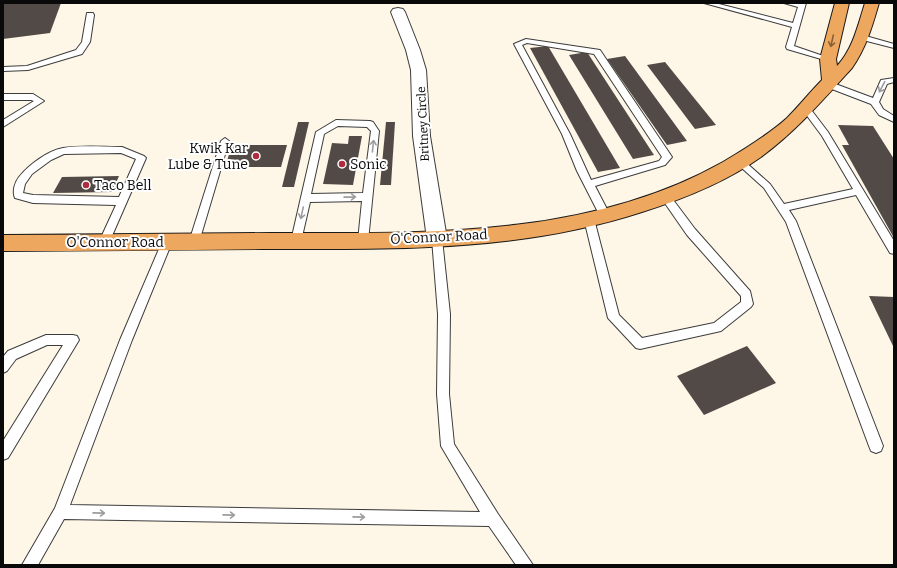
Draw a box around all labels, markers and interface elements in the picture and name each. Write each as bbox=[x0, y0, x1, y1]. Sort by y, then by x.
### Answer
one-way arrow bbox=[827, 34, 835, 47]
one-way arrow bbox=[878, 81, 885, 93]
street label: Britney Circle bbox=[414, 86, 432, 162]
place label: Kwik Kar Lube & Tune bbox=[168, 140, 248, 173]
one-way arrow bbox=[369, 140, 377, 153]
marker: Kwik Kar Lube & Tune bbox=[251, 151, 261, 161]
place label: Sonic bbox=[350, 156, 386, 173]
marker: Sonic bbox=[337, 159, 347, 169]
place label: Taco Bell bbox=[94, 177, 151, 194]
marker: Taco Bell bbox=[81, 180, 91, 190]
one-way arrow bbox=[343, 193, 356, 201]
one-way arrow bbox=[298, 206, 306, 219]
street label: O'Connor Road bbox=[390, 226, 488, 248]
street label: O'Connor Road bbox=[66, 234, 164, 251]
one-way arrow bbox=[92, 509, 105, 516]
one-way arrow bbox=[222, 511, 235, 518]
one-way arrow bbox=[352, 513, 365, 521]

